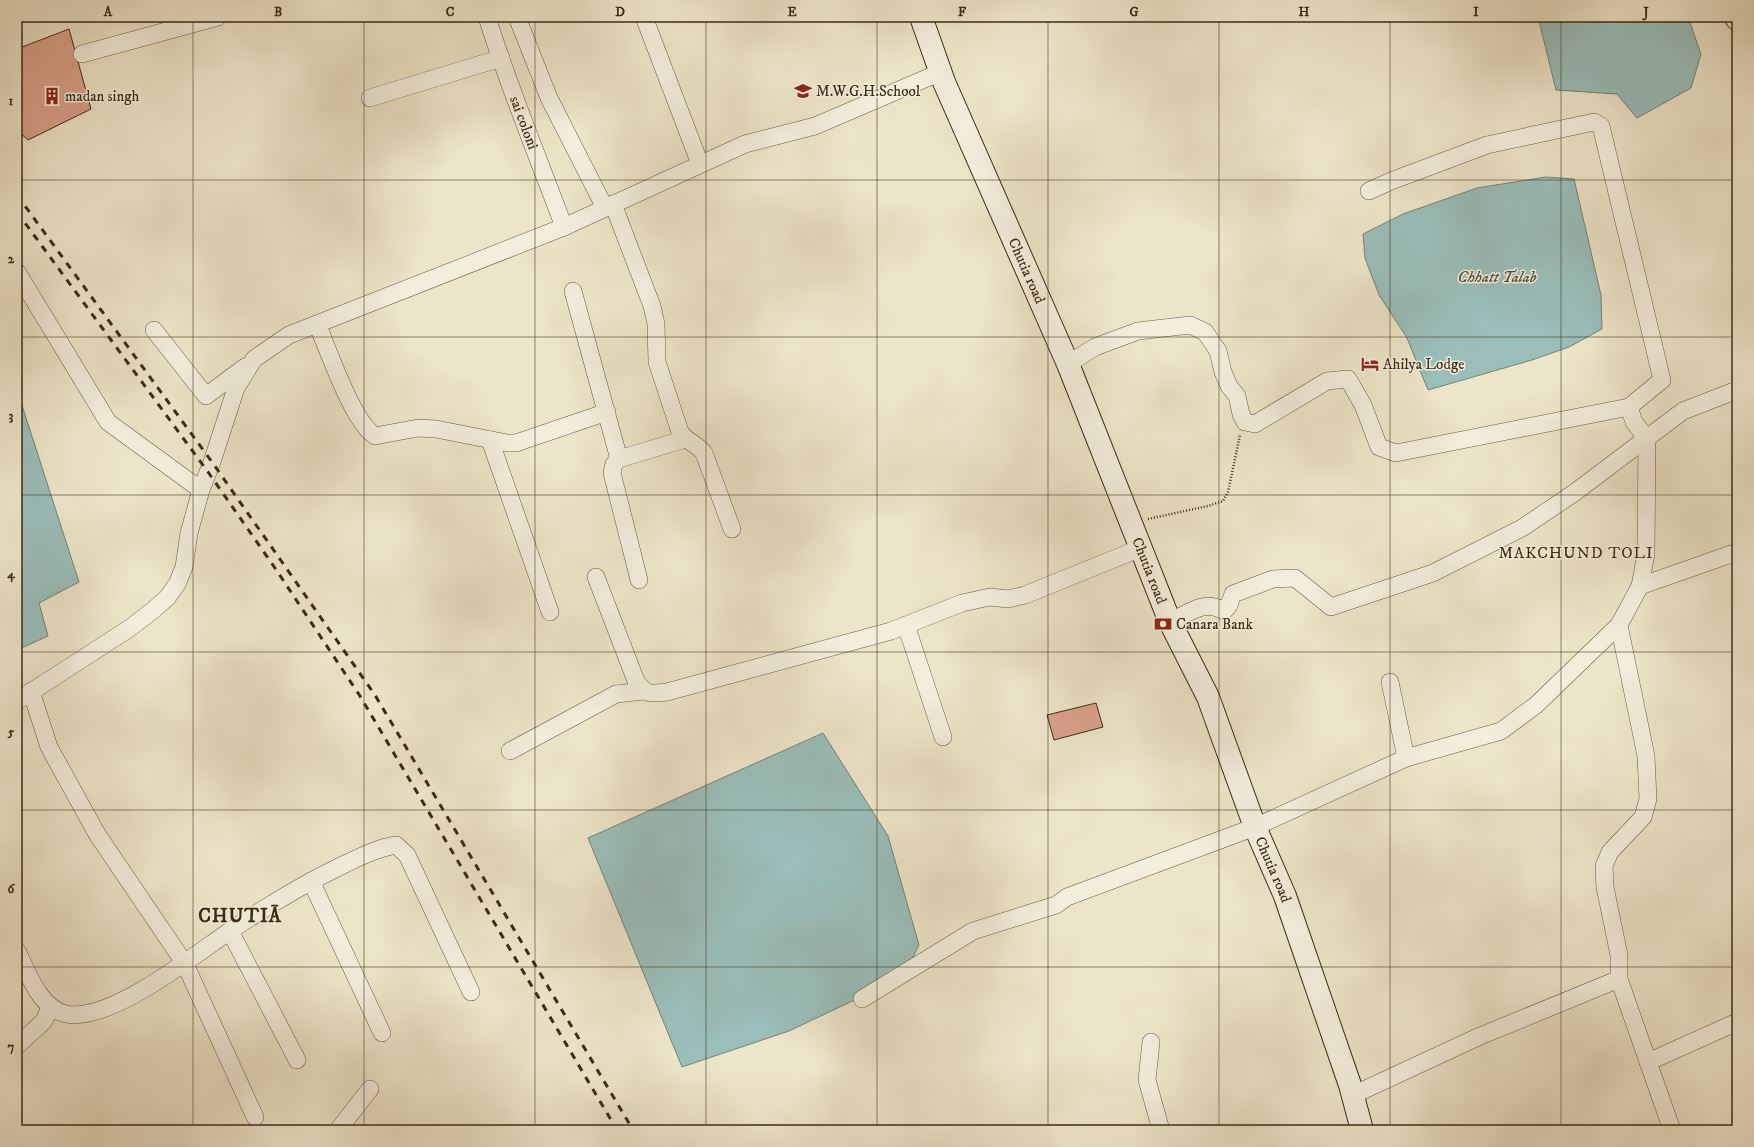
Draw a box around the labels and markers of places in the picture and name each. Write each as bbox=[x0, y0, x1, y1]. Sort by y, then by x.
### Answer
school or university icon: M.W.G.H.School bbox=[793, 81, 813, 101]
place label: M.W.G.H.School bbox=[816, 82, 921, 101]
building icon: madan singh bbox=[42, 86, 62, 106]
place label: madan singh bbox=[65, 87, 140, 106]
hotel icon: Ahilya Lodge bbox=[1360, 354, 1380, 374]
place label: Ahilya Lodge bbox=[1383, 355, 1464, 374]
bank icon: Canara Bank bbox=[1153, 614, 1173, 634]
place label: Canara Bank bbox=[1176, 615, 1253, 634]

